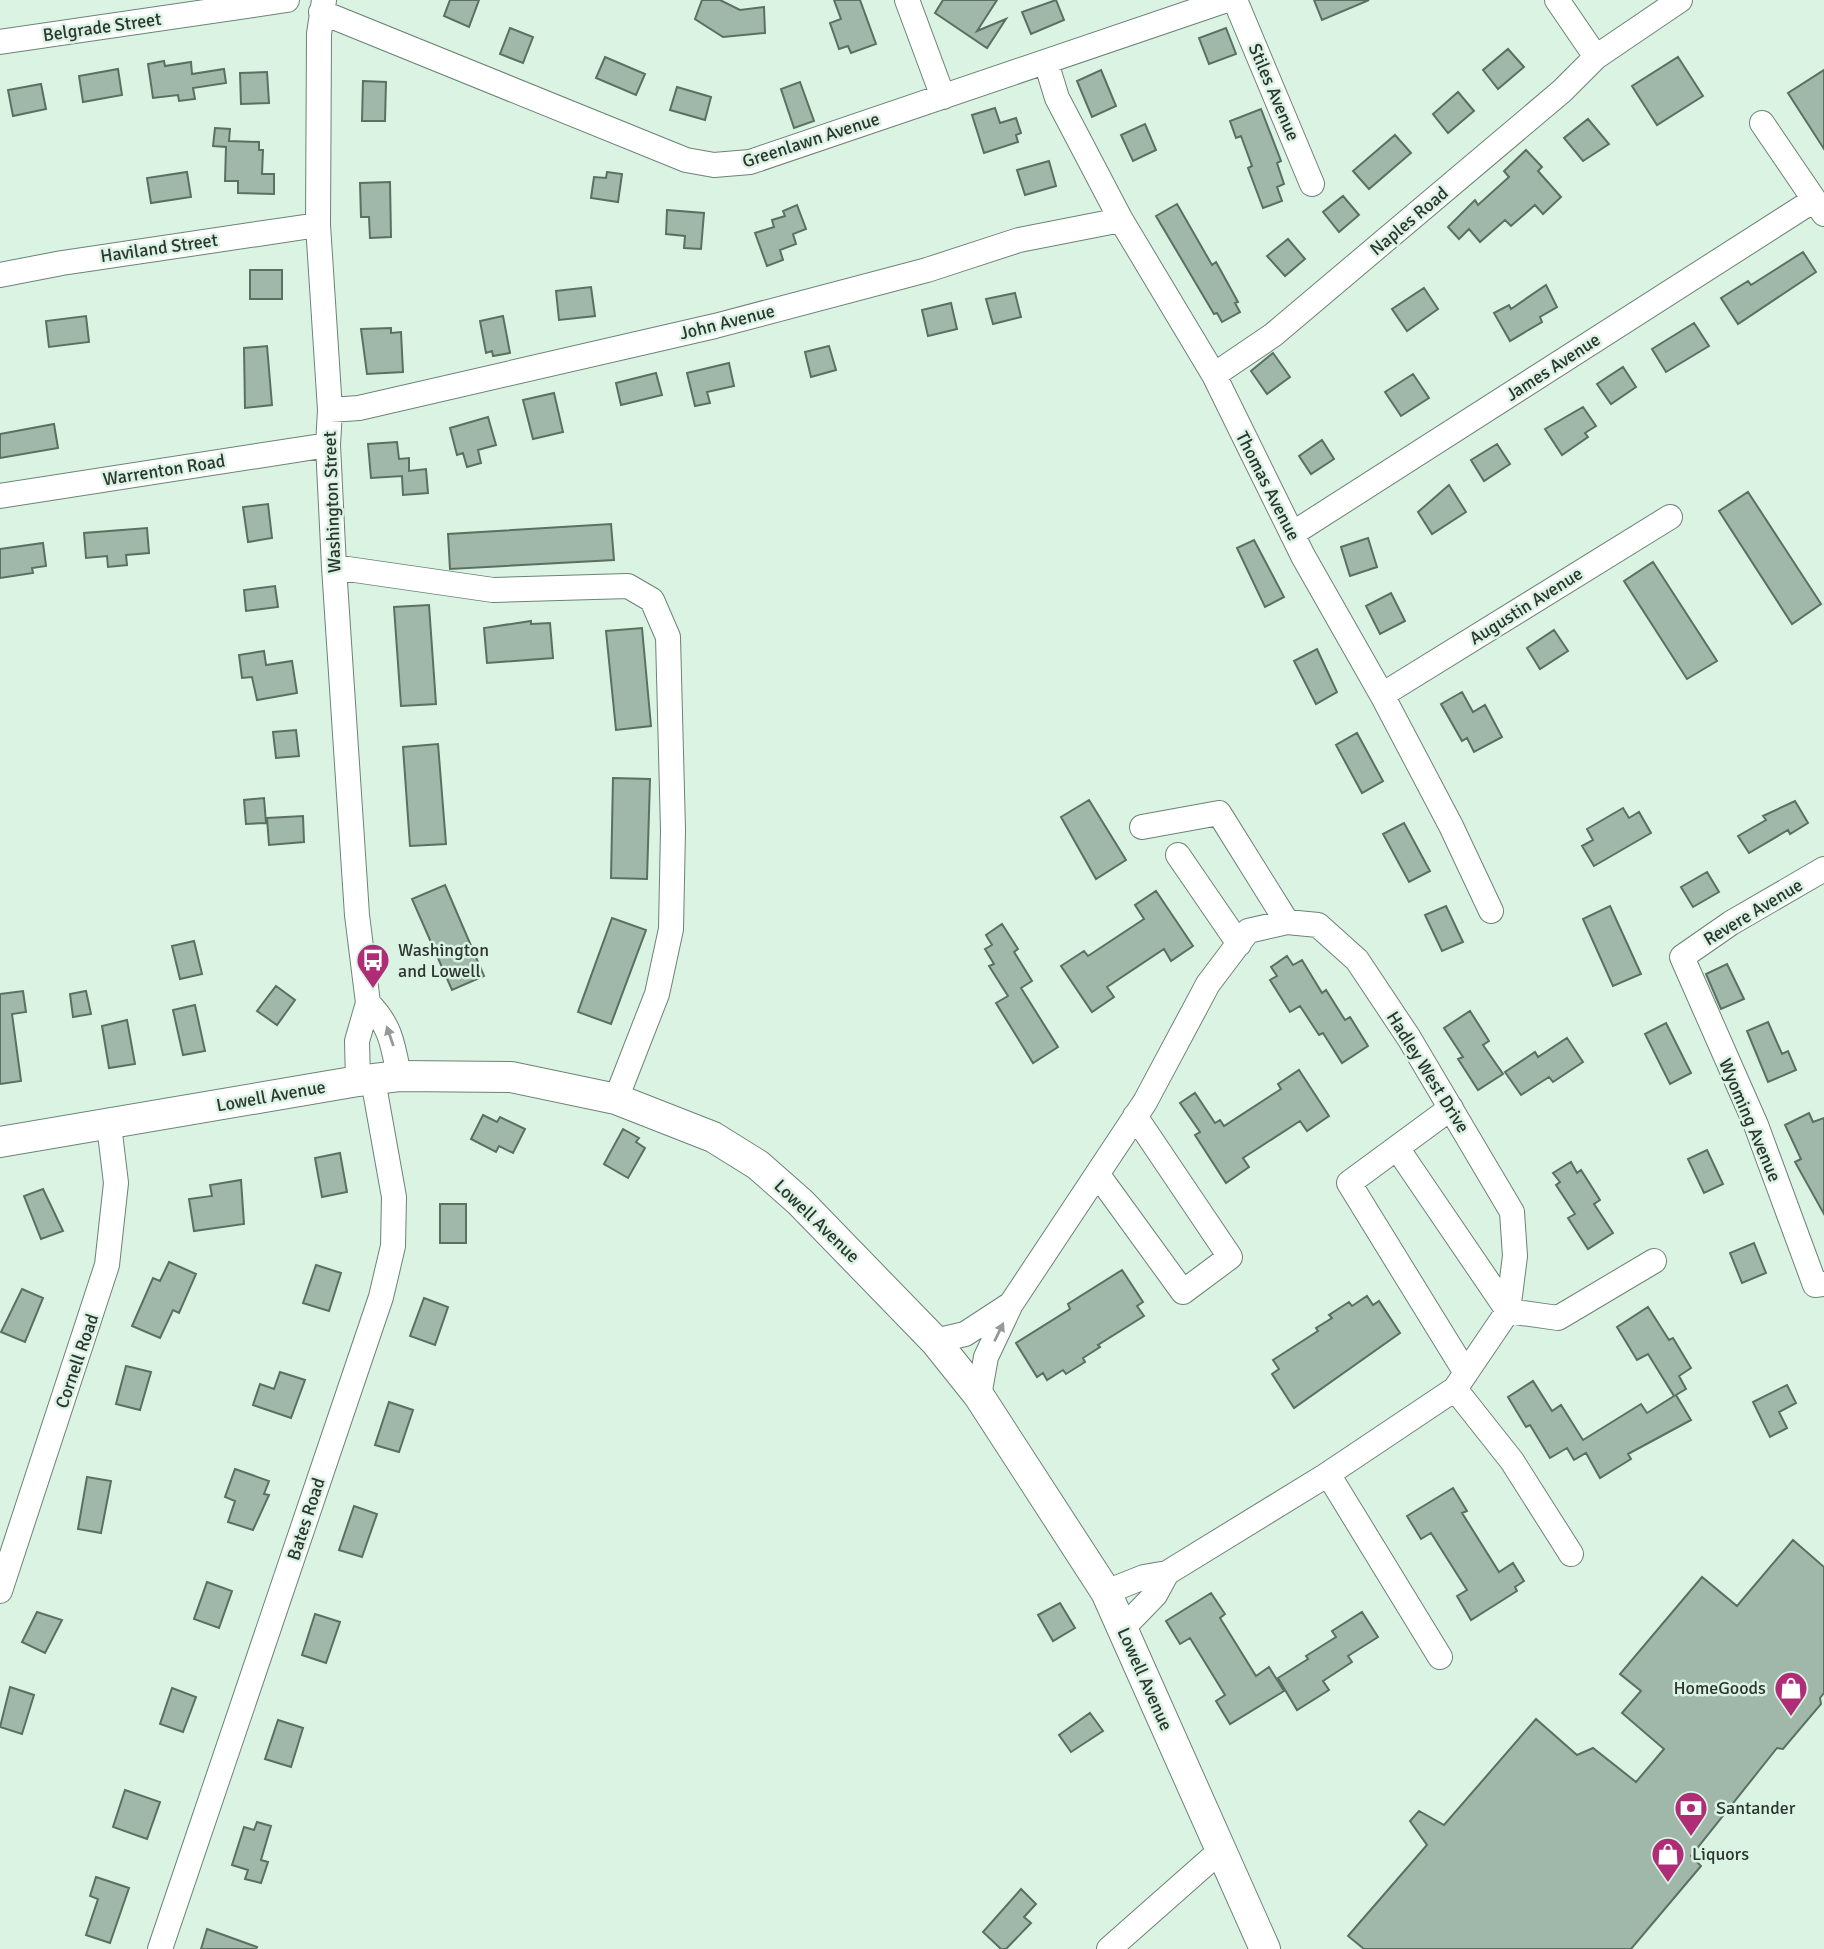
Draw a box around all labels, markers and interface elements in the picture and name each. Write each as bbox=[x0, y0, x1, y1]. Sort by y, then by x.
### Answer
street label: Belgrade Street bbox=[41, 8, 163, 46]
street label: Stiles Avenue bbox=[1244, 40, 1304, 144]
street label: Greenlawn Avenue bbox=[740, 107, 882, 173]
street label: Naples Road bbox=[1365, 182, 1453, 260]
street label: Haviland Street bbox=[99, 229, 219, 267]
street label: John Avenue bbox=[677, 300, 777, 344]
street label: James Avenue bbox=[1502, 328, 1604, 406]
street label: Thomas Avenue bbox=[1231, 428, 1305, 544]
street label: Washington Street bbox=[319, 431, 345, 573]
street label: Warrenton Road bbox=[101, 449, 227, 491]
street label: Augustin Avenue bbox=[1465, 562, 1587, 650]
street label: Revere Avenue bbox=[1699, 874, 1807, 950]
place label: Washington and Lowell bbox=[398, 939, 489, 982]
bus stop icon: Washington and Lowell bbox=[354, 941, 392, 990]
street label: Hadley West Drive bbox=[1382, 1007, 1474, 1137]
one-way arrow bbox=[384, 1026, 395, 1047]
street label: Wyoming Avenue bbox=[1714, 1055, 1786, 1185]
street label: Lowell Avenue bbox=[215, 1076, 327, 1116]
street label: Lowell Avenue bbox=[770, 1175, 864, 1267]
street label: Cornell Road bbox=[51, 1311, 103, 1411]
one-way arrow bbox=[994, 1322, 1005, 1342]
street label: Bates Road bbox=[282, 1475, 330, 1563]
street label: Lowell Avenue bbox=[1112, 1624, 1178, 1734]
shop icon: HomeGoods bbox=[1772, 1669, 1810, 1718]
place label: HomeGoods bbox=[1673, 1677, 1766, 1699]
bank icon: Santander bbox=[1672, 1789, 1710, 1838]
place label: Santander bbox=[1716, 1797, 1796, 1819]
shop icon: Liquors bbox=[1649, 1835, 1687, 1884]
place label: Liquors bbox=[1692, 1843, 1749, 1865]

